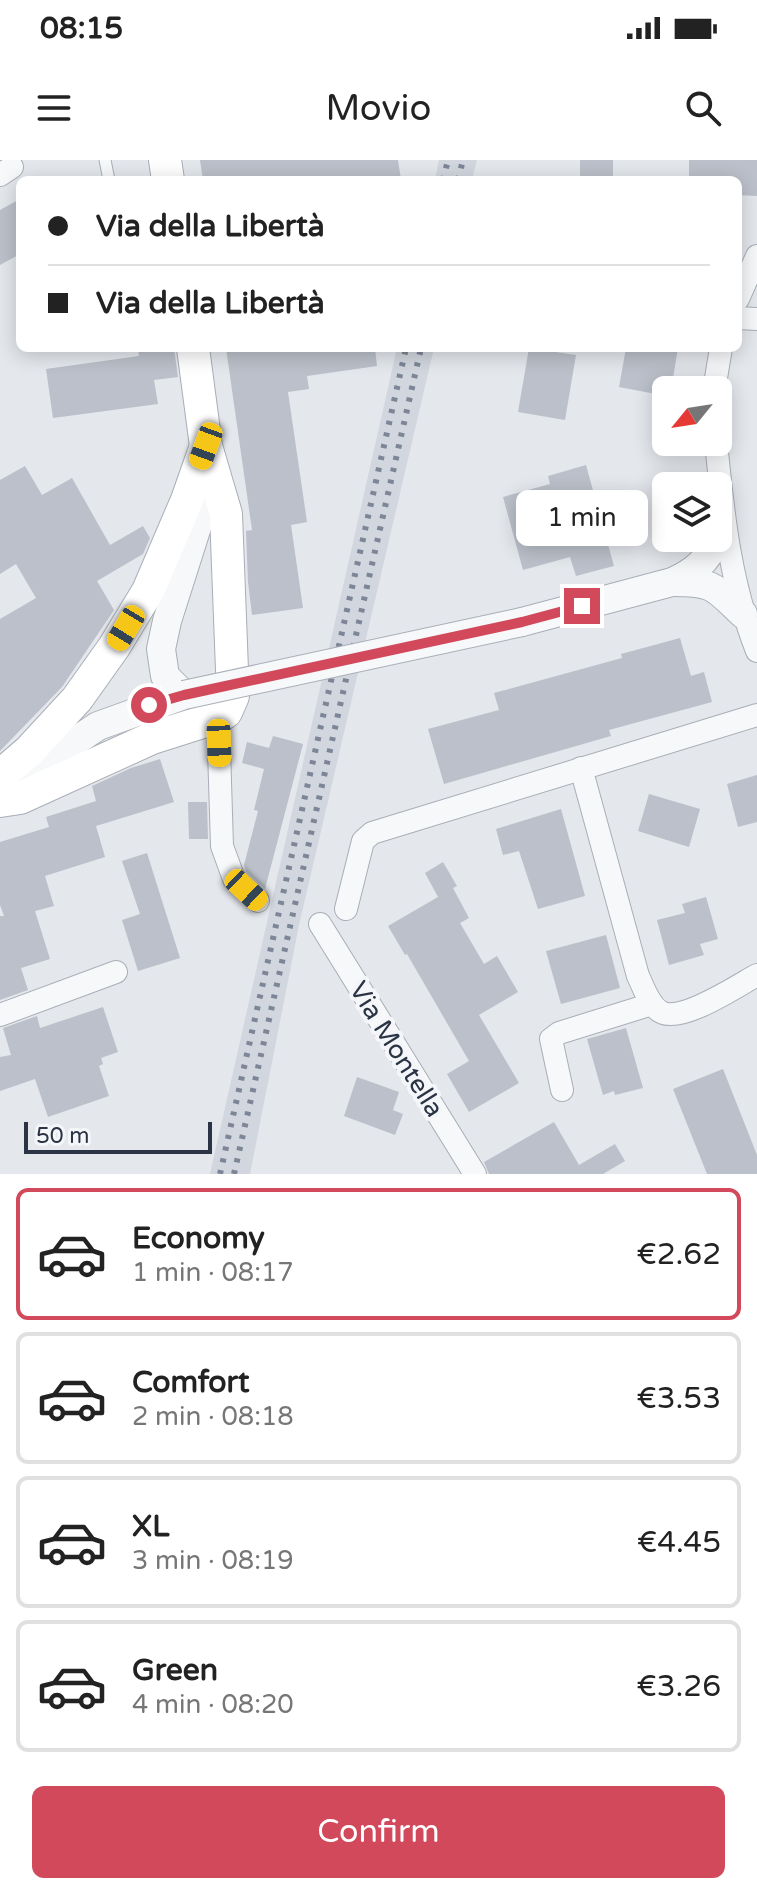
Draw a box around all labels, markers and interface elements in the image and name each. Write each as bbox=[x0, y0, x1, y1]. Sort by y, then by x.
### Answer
text: 08:15 bbox=[40, 10, 123, 47]
icon: menu bbox=[32, 86, 76, 130]
icon: search bbox=[681, 86, 725, 130]
text: Movio bbox=[326, 87, 431, 130]
text: Via della Libertà bbox=[96, 208, 325, 245]
text: Via della Libertà bbox=[96, 285, 325, 322]
north arrow bbox=[652, 376, 732, 456]
map controls bbox=[652, 376, 732, 552]
car bbox=[187, 419, 225, 473]
button: layers bbox=[652, 472, 732, 552]
callout: 1 min bbox=[516, 490, 648, 546]
text: 1 min bbox=[547, 502, 617, 533]
route end bbox=[564, 588, 600, 624]
car bbox=[103, 601, 149, 655]
route start bbox=[131, 687, 167, 723]
car bbox=[206, 719, 232, 767]
car bbox=[220, 865, 272, 915]
street label: Via Montella bbox=[343, 976, 450, 1123]
scale bar bbox=[24, 1118, 212, 1154]
text: 50 m bbox=[36, 1123, 90, 1149]
icon: car bbox=[36, 1218, 108, 1290]
text: Economy bbox=[132, 1220, 265, 1257]
text: €2.62 bbox=[636, 1236, 721, 1273]
text: 1 min · 08:17 bbox=[132, 1257, 294, 1288]
icon: car bbox=[36, 1362, 108, 1434]
text: Comfort bbox=[132, 1364, 250, 1401]
text: €3.53 bbox=[636, 1380, 721, 1417]
text: 2 min · 08:18 bbox=[132, 1401, 294, 1432]
icon: car bbox=[36, 1506, 108, 1578]
text: XL bbox=[132, 1508, 169, 1545]
text: €4.45 bbox=[637, 1524, 721, 1561]
text: 3 min · 08:19 bbox=[132, 1545, 294, 1576]
icon: car bbox=[36, 1650, 108, 1722]
text: Green bbox=[132, 1652, 218, 1689]
text: €3.26 bbox=[636, 1668, 721, 1705]
text: 4 min · 08:20 bbox=[132, 1689, 294, 1720]
button: Confirm bbox=[32, 1786, 725, 1878]

